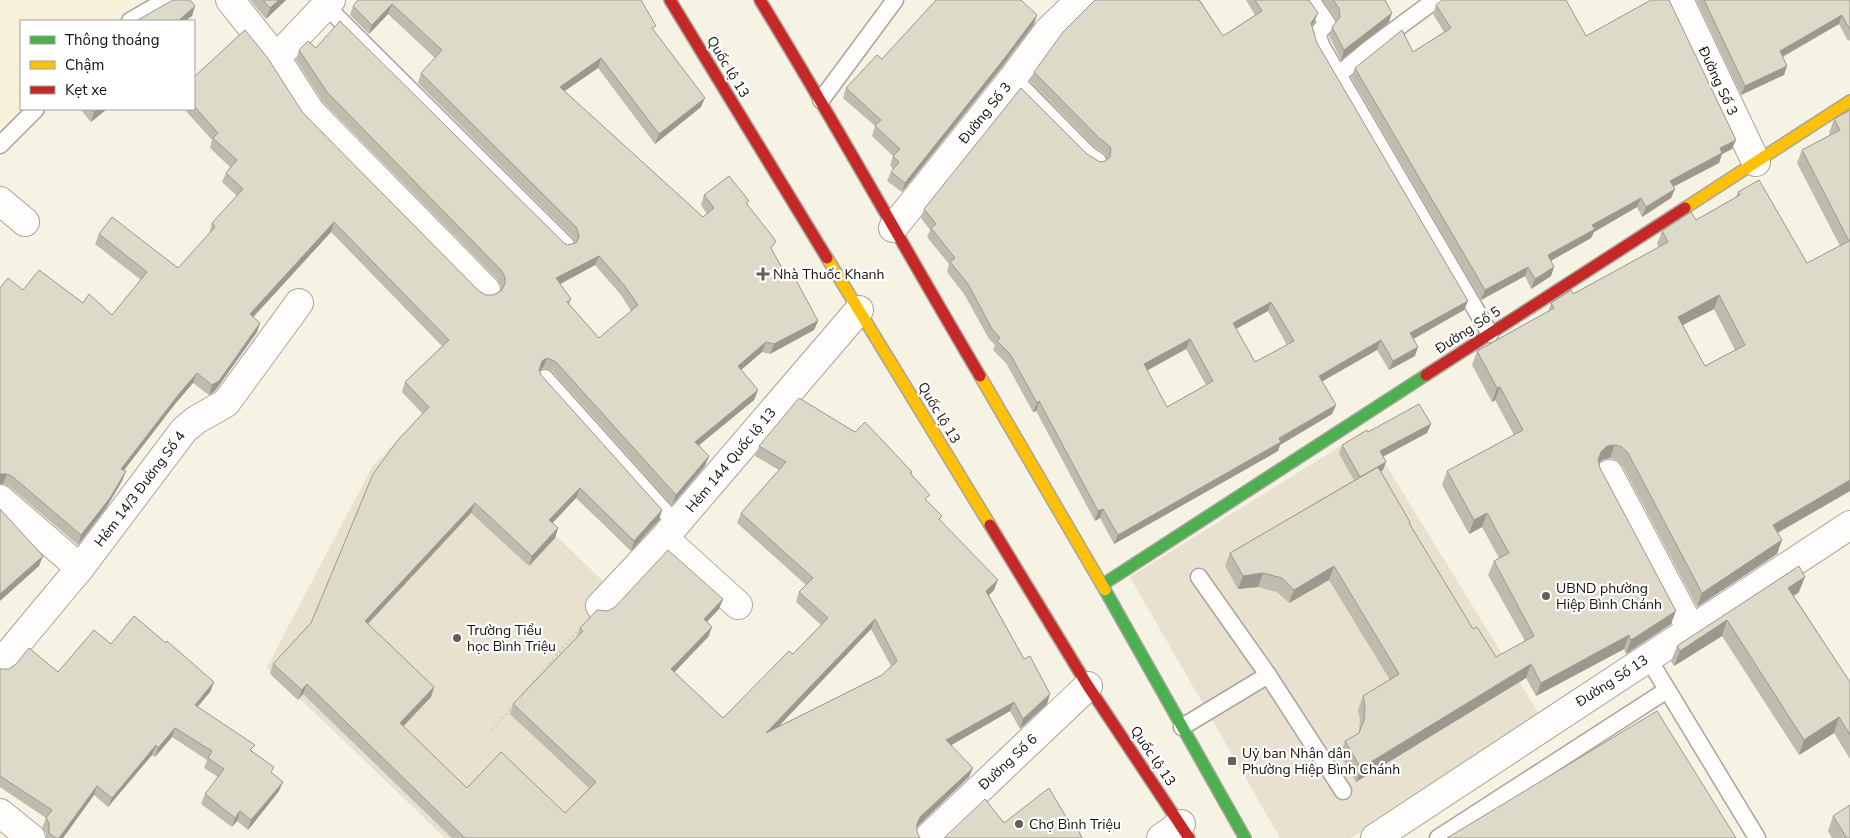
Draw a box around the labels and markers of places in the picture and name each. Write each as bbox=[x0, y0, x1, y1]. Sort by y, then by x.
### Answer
place label: Nhà Thuốc Khanh bbox=[773, 265, 884, 284]
marker: Nhà Thuốc Khanh bbox=[757, 268, 769, 280]
place label: UBND phường Hiệp Bình Chánh bbox=[1556, 579, 1662, 614]
marker: UBND phường Hiệp Bình Chánh bbox=[1540, 590, 1552, 602]
place label: Trường Tiểu học Bình Triệu bbox=[467, 621, 556, 656]
marker: Trường Tiểu học Bình Triệu bbox=[451, 632, 463, 644]
place label: Uỷ ban Nhân dân Phường Hiệp Bình Chánh bbox=[1242, 744, 1400, 779]
marker: Uỷ ban Nhân dân Phường Hiệp Bình Chánh bbox=[1226, 755, 1238, 767]
place label: Chợ Bình Triệu bbox=[1029, 815, 1121, 834]
marker: Chợ Bình Triệu bbox=[1013, 818, 1025, 830]

